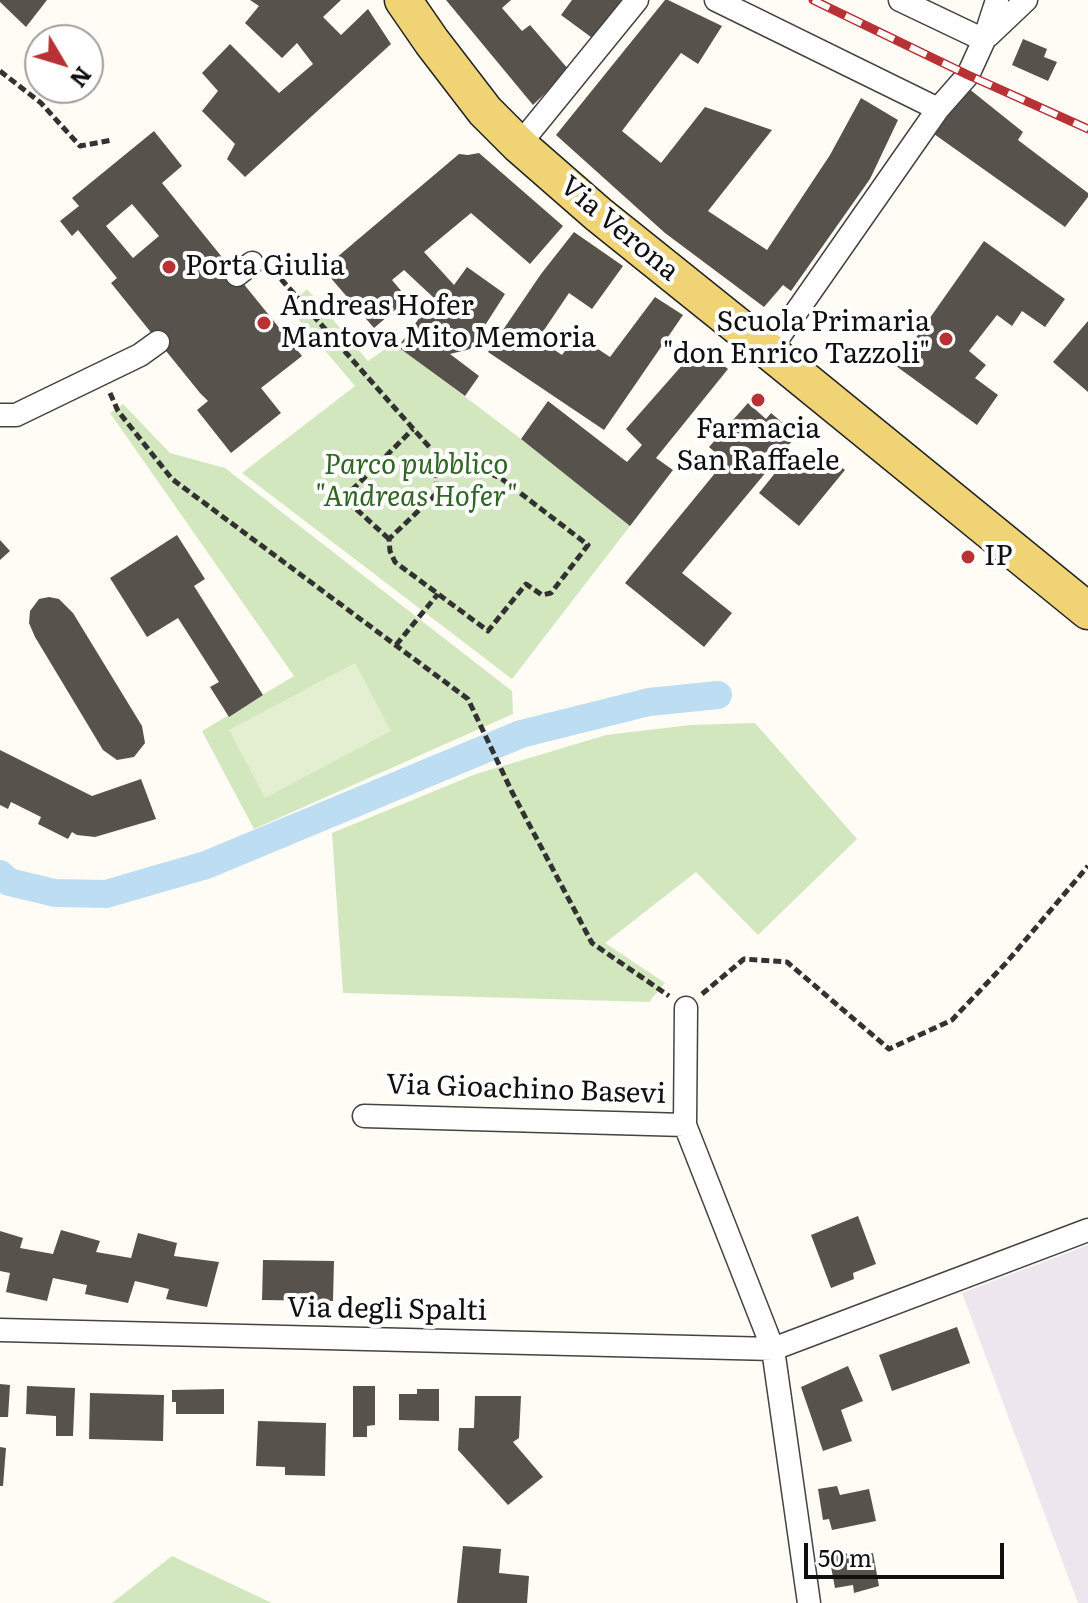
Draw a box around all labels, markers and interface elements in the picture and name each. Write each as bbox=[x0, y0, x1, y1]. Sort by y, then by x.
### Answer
north arrow bbox=[24, 24, 104, 104]
text: N bbox=[63, 60, 100, 95]
street label: Via Verona bbox=[553, 169, 685, 289]
place label: Porta Giulia bbox=[185, 250, 345, 284]
marker: Porta Giulia bbox=[160, 258, 178, 276]
place label: Andreas Hofer Mantova Mito Memoria bbox=[280, 290, 596, 356]
place label: Scuola Primaria "don Enrico Tazzoli" bbox=[663, 306, 930, 372]
marker: Andreas Hofer Mantova Mito Memoria bbox=[255, 314, 273, 332]
marker: Scuola Primaria "don Enrico Tazzoli" bbox=[937, 330, 955, 348]
marker: Farmacia San Raffaele bbox=[749, 391, 767, 409]
place label: Farmacia San Raffaele bbox=[677, 413, 839, 479]
park label: Parco pubblico "Andreas Hofer" bbox=[315, 449, 517, 515]
place label: IP bbox=[984, 540, 1012, 574]
marker: IP bbox=[959, 548, 977, 566]
street label: Via Gioachino Basevi bbox=[386, 1068, 666, 1112]
street label: Via degli Spalti bbox=[287, 1291, 487, 1329]
scale bar bbox=[808, 1527, 1008, 1577]
text: 50 m bbox=[818, 1539, 872, 1574]

